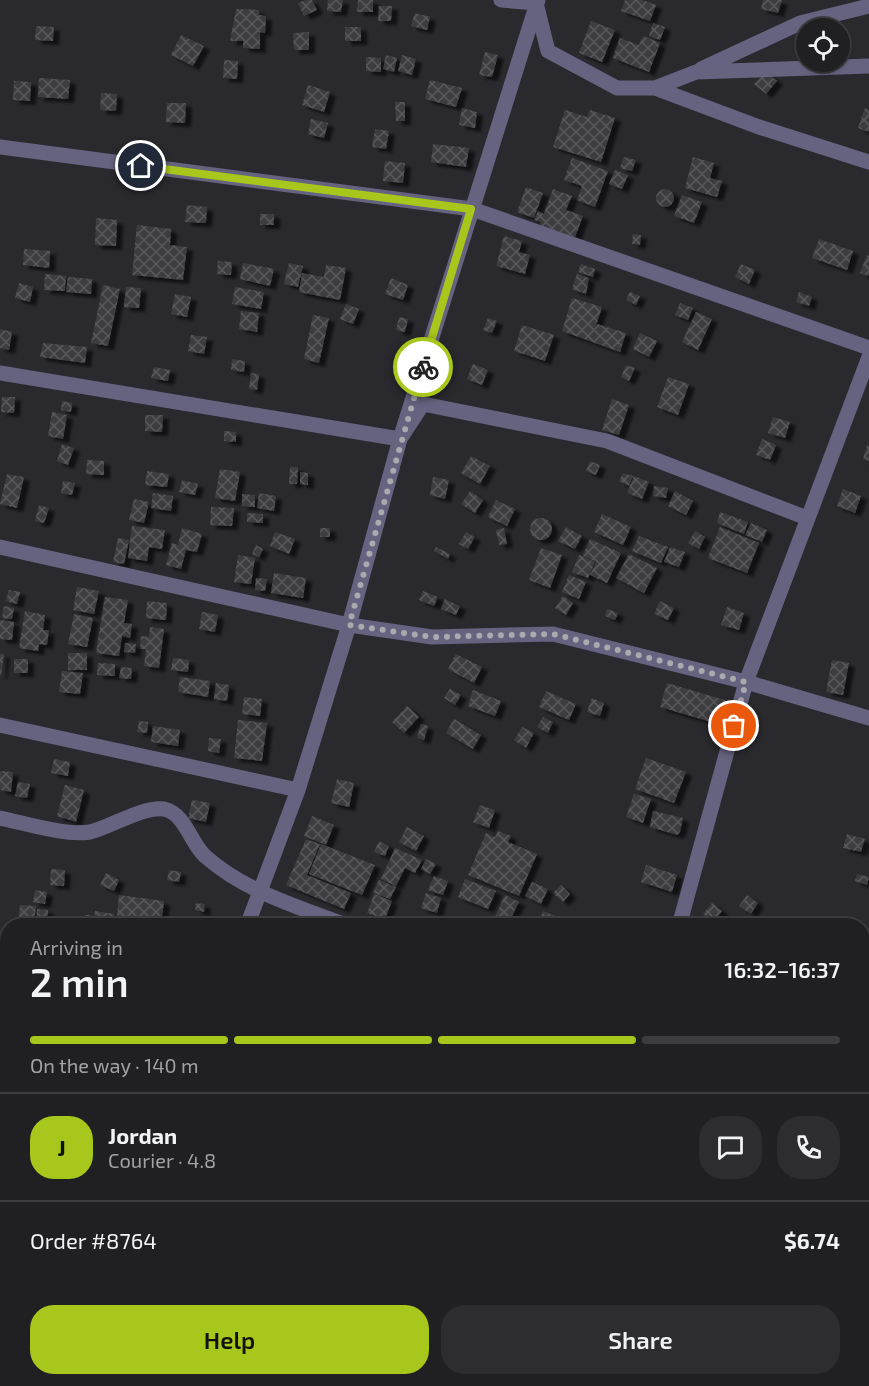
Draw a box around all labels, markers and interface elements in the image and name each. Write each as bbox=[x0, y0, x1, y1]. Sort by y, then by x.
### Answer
map controls bbox=[796, 18, 850, 72]
button: locate bbox=[796, 18, 850, 72]
pin bbox=[115, 140, 166, 191]
icon: home bbox=[124, 149, 157, 182]
courier bbox=[393, 337, 453, 397]
icon: bike bbox=[407, 351, 440, 384]
pin bbox=[708, 700, 759, 751]
icon: bag bbox=[717, 709, 750, 742]
text: Arriving in bbox=[30, 935, 123, 959]
text: 16:32–16:37 bbox=[724, 956, 840, 982]
text: 2 min bbox=[30, 958, 129, 1005]
text: On the way · 140 m bbox=[30, 1053, 199, 1077]
button: chat bbox=[699, 1116, 762, 1179]
button: phone bbox=[777, 1116, 840, 1179]
text: Jordan bbox=[108, 1122, 177, 1148]
text: J bbox=[57, 1134, 66, 1160]
text: Courier · 4.8 bbox=[108, 1148, 216, 1172]
text: Order #8764 bbox=[30, 1227, 157, 1253]
text: $6.74 bbox=[784, 1227, 840, 1253]
button: Help bbox=[30, 1305, 429, 1374]
button: Share bbox=[441, 1305, 840, 1374]

